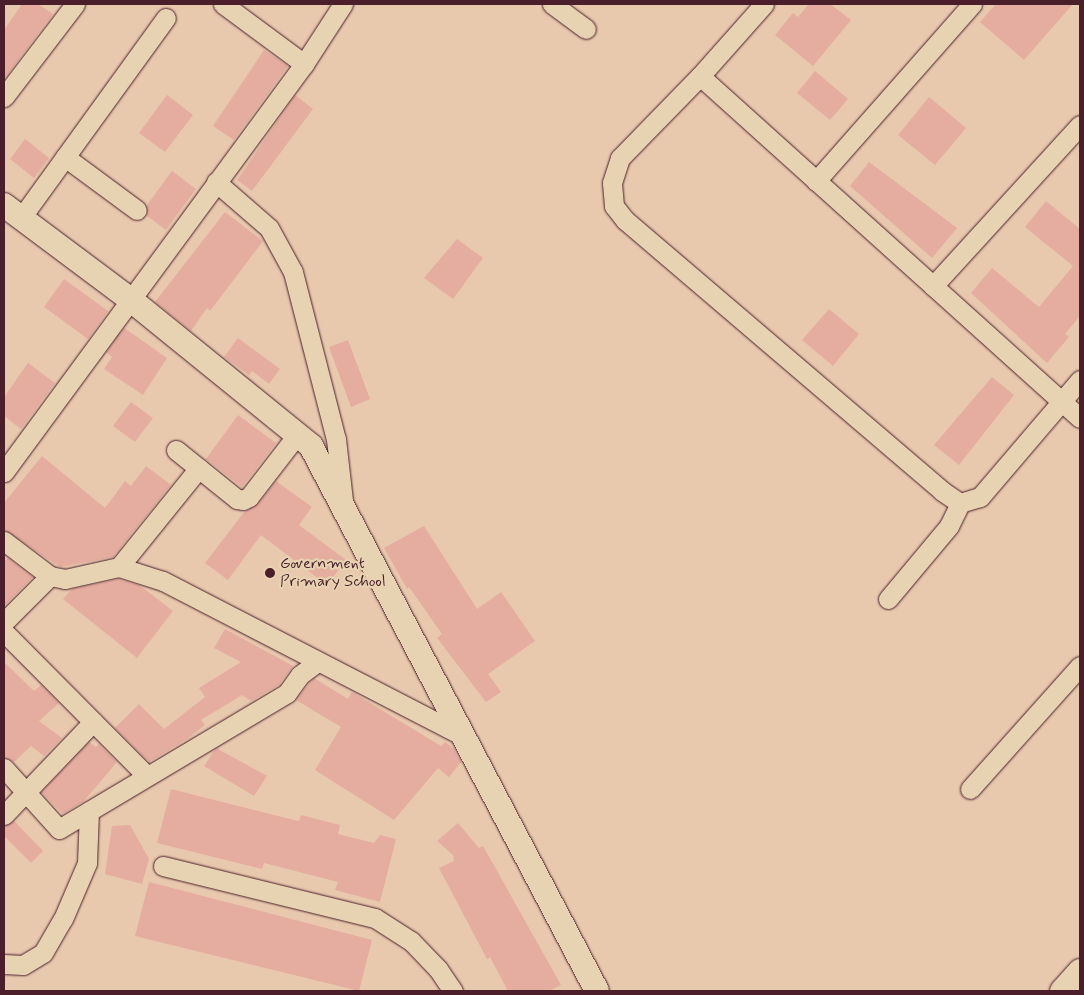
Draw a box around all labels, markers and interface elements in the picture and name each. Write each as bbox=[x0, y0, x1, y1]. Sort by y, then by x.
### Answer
place label: Government Primary School bbox=[280, 554, 386, 592]
marker: Government Primary School bbox=[264, 567, 276, 579]

